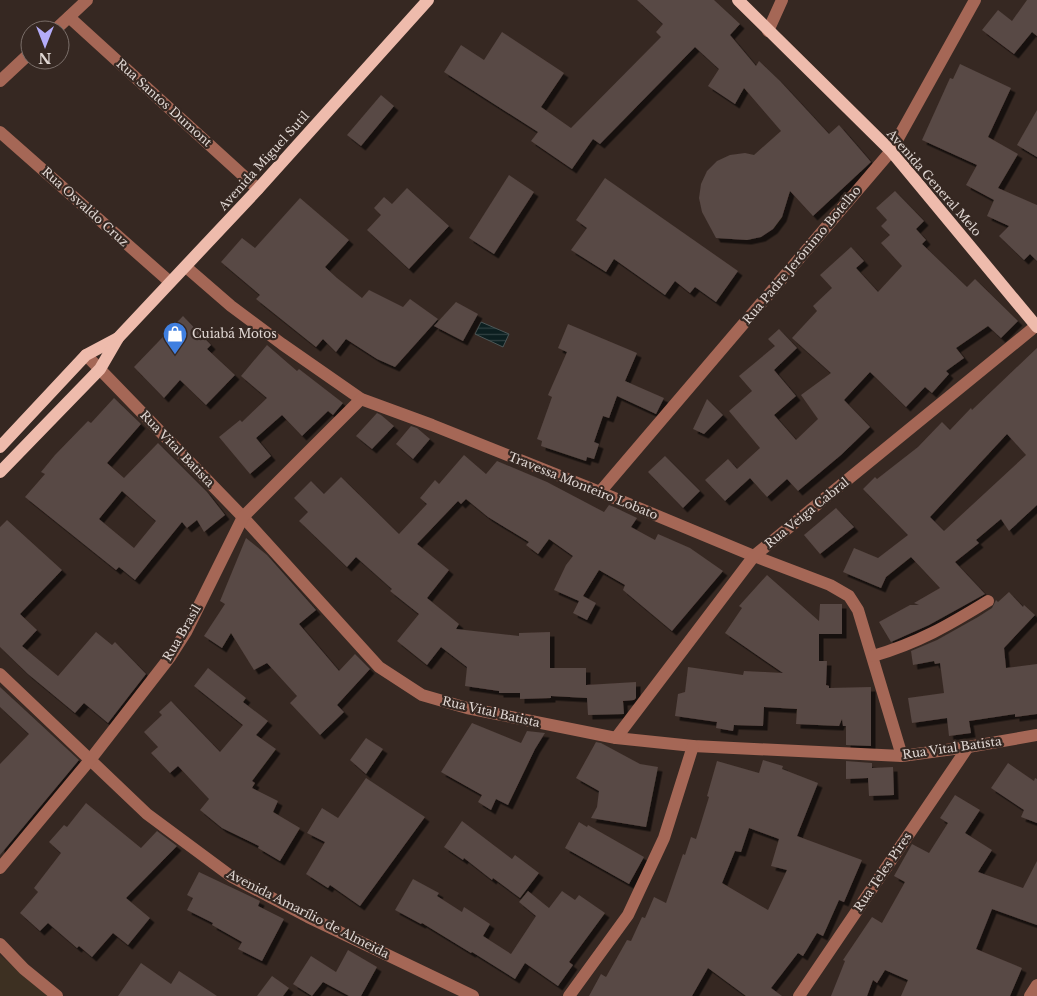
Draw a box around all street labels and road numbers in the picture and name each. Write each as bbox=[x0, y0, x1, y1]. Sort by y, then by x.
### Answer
street label: Rua Santos Dumont bbox=[113, 56, 216, 150]
street label: Avenida Miguel Sutil bbox=[215, 108, 312, 214]
street label: Avenida General Melo bbox=[883, 125, 985, 239]
street label: Rua Osvaldo Cruz bbox=[39, 164, 132, 250]
street label: Rua Padre Jerônimo Botelho bbox=[739, 182, 864, 327]
street label: Rua Vital Batista bbox=[137, 407, 218, 490]
street label: Travessa Monteiro Lobato bbox=[506, 449, 660, 523]
street label: Rua Veiga Cabral bbox=[762, 474, 852, 551]
street label: Rua Brasil bbox=[159, 602, 204, 664]
street label: Rua Vital Batista bbox=[441, 693, 542, 730]
street label: Rua Vital Batista bbox=[901, 733, 1003, 762]
street label: Rua Teles Pires bbox=[851, 829, 915, 914]
street label: Avenida Amarílio de Almeida bbox=[224, 866, 392, 961]

